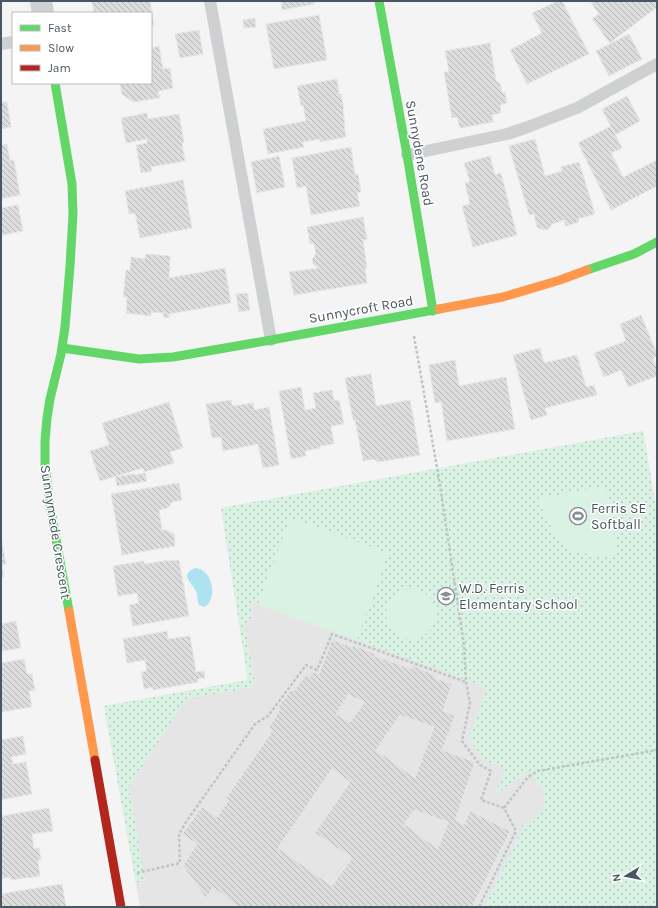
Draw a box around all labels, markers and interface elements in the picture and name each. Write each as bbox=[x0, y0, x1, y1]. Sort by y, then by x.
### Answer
legend bbox=[12, 12, 152, 84]
text: Fast bbox=[48, 21, 72, 35]
text: Slow bbox=[48, 41, 74, 55]
text: Jam bbox=[48, 61, 71, 75]
street label: Sunnydene Road bbox=[402, 99, 437, 207]
street label: Sunnycroft Road bbox=[307, 292, 415, 327]
street label: Sunnymede Crescent bbox=[36, 464, 75, 600]
place label: Ferris SE Softball bbox=[591, 500, 646, 533]
sports icon: Ferris SE Softball bbox=[568, 506, 588, 526]
place label: W.D. Ferris Elementary School bbox=[459, 580, 578, 613]
school or university icon: W.D. Ferris Elementary School bbox=[436, 586, 456, 606]
north arrow bbox=[606, 856, 646, 896]
text: N bbox=[610, 873, 624, 883]

